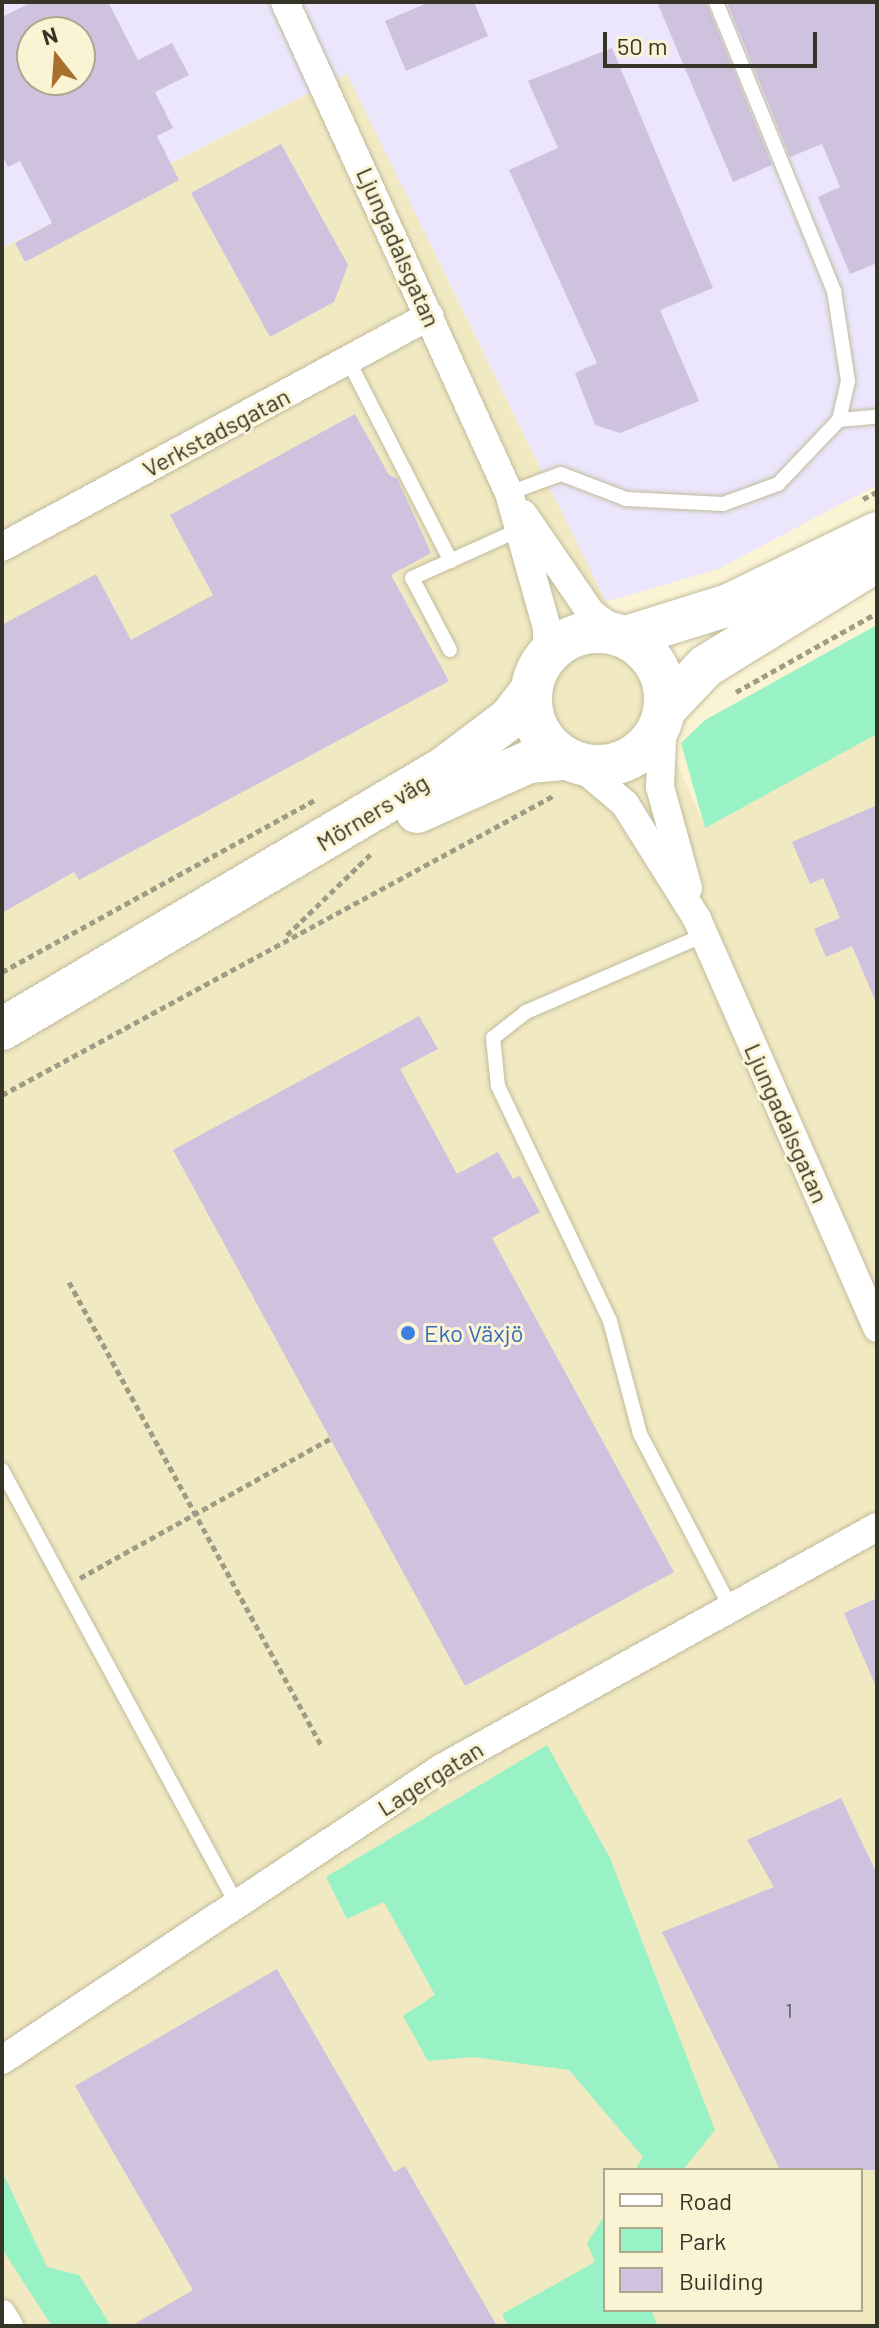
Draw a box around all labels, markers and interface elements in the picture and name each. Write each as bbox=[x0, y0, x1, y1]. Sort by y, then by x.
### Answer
north arrow bbox=[16, 16, 96, 96]
scale bar bbox=[607, 16, 821, 66]
text: N bbox=[39, 20, 60, 50]
text: 50 m bbox=[617, 31, 668, 60]
street label: Ljungadalsgatan bbox=[351, 163, 447, 331]
street label: Verkstadsgatan bbox=[137, 381, 295, 483]
street label: Mörners väg bbox=[311, 767, 433, 857]
street label: Ljungadalsgatan bbox=[739, 1039, 835, 1207]
place label: Eko Växjö bbox=[424, 1319, 523, 1347]
marker: Eko Växjö bbox=[399, 1324, 417, 1342]
street label: Lagergatan bbox=[372, 1734, 488, 1822]
house number: 1 bbox=[786, 1998, 792, 2022]
legend bbox=[603, 2168, 863, 2312]
text: Road bbox=[679, 2186, 732, 2215]
text: Park bbox=[679, 2226, 726, 2255]
text: Building bbox=[679, 2266, 763, 2295]

